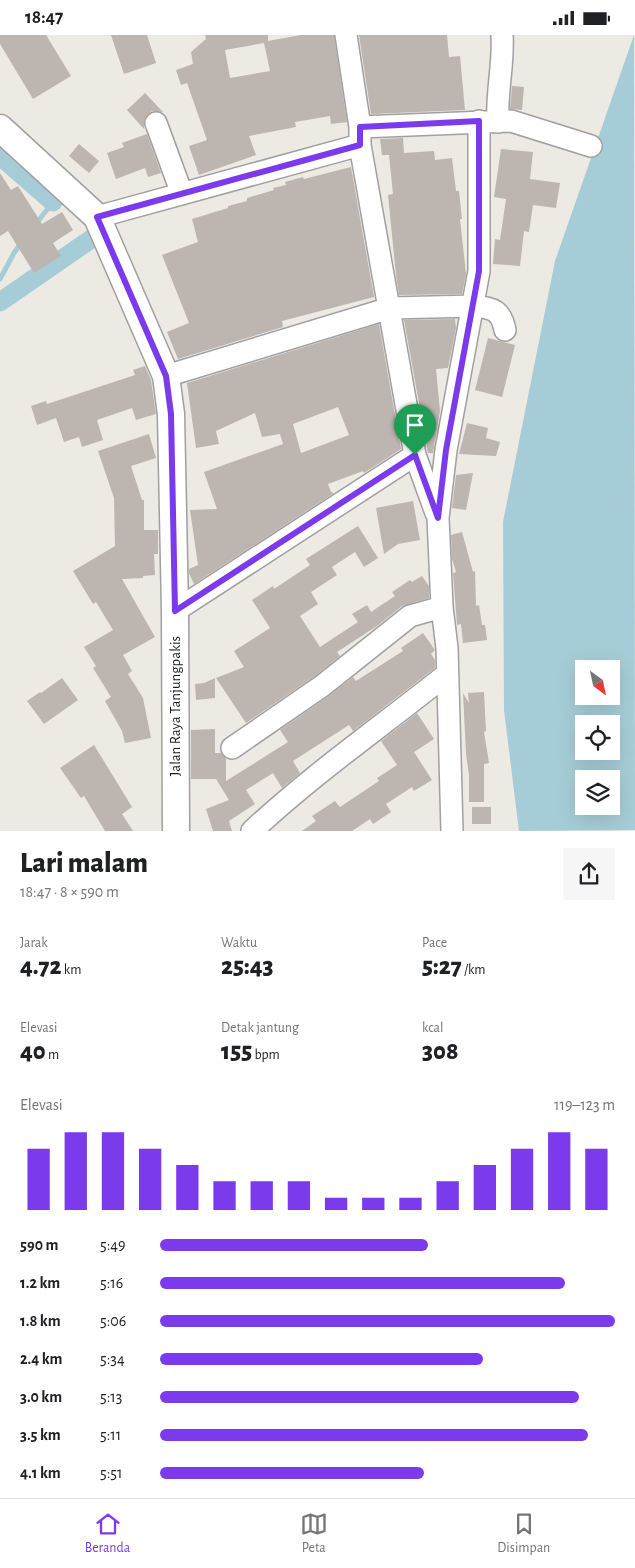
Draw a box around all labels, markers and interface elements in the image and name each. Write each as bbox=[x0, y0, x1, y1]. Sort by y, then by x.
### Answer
text: 18:47 bbox=[25, 8, 63, 27]
pin bbox=[394, 404, 436, 455]
icon: arrive bbox=[401, 411, 429, 439]
street label: Jalan Raya Tanjungpakis bbox=[168, 636, 183, 776]
north arrow bbox=[575, 660, 620, 705]
map controls bbox=[575, 660, 620, 815]
button: locate bbox=[575, 715, 620, 760]
button: layers bbox=[575, 770, 620, 815]
button: share bbox=[563, 848, 615, 900]
text: Lari malam bbox=[20, 850, 148, 878]
text: 18:47 · 8 × 590 m bbox=[20, 884, 119, 900]
text: Jarak bbox=[20, 936, 48, 950]
text: Waktu bbox=[221, 936, 257, 950]
text: Pace bbox=[422, 936, 447, 950]
text: 4.72 bbox=[20, 954, 62, 979]
text: 25:43 bbox=[221, 954, 273, 979]
text: 5:27 bbox=[422, 954, 462, 979]
text: km bbox=[62, 963, 81, 977]
text: /km bbox=[462, 963, 486, 977]
text: Elevasi bbox=[20, 1021, 57, 1035]
text: Detak jantung bbox=[221, 1021, 299, 1035]
text: kcal bbox=[422, 1021, 443, 1035]
text: 40 bbox=[20, 1039, 46, 1064]
text: 155 bbox=[221, 1039, 252, 1064]
text: 308 bbox=[422, 1039, 459, 1064]
text: m bbox=[46, 1048, 59, 1062]
text: bpm bbox=[252, 1048, 280, 1062]
text: Elevasi bbox=[20, 1097, 63, 1113]
text: 119–123 m bbox=[554, 1097, 615, 1113]
text: 590 m bbox=[20, 1237, 58, 1253]
text: 5:49 bbox=[100, 1237, 126, 1253]
text: 1.2 km bbox=[20, 1275, 60, 1291]
text: 5:16 bbox=[100, 1275, 123, 1291]
text: 1.8 km bbox=[20, 1313, 61, 1329]
text: 5:06 bbox=[100, 1313, 126, 1329]
text: 2.4 km bbox=[20, 1351, 63, 1367]
text: 5:34 bbox=[100, 1351, 125, 1367]
text: 3.0 km bbox=[20, 1389, 62, 1405]
text: 5:13 bbox=[100, 1389, 122, 1405]
text: 3.5 km bbox=[20, 1427, 61, 1443]
text: 5:11 bbox=[100, 1427, 121, 1443]
text: 4.1 km bbox=[20, 1465, 61, 1481]
text: 5:51 bbox=[100, 1465, 123, 1481]
tab: Beranda bbox=[85, 1510, 130, 1557]
tab: Peta bbox=[300, 1510, 328, 1557]
tab: Disimpan bbox=[497, 1510, 550, 1557]

